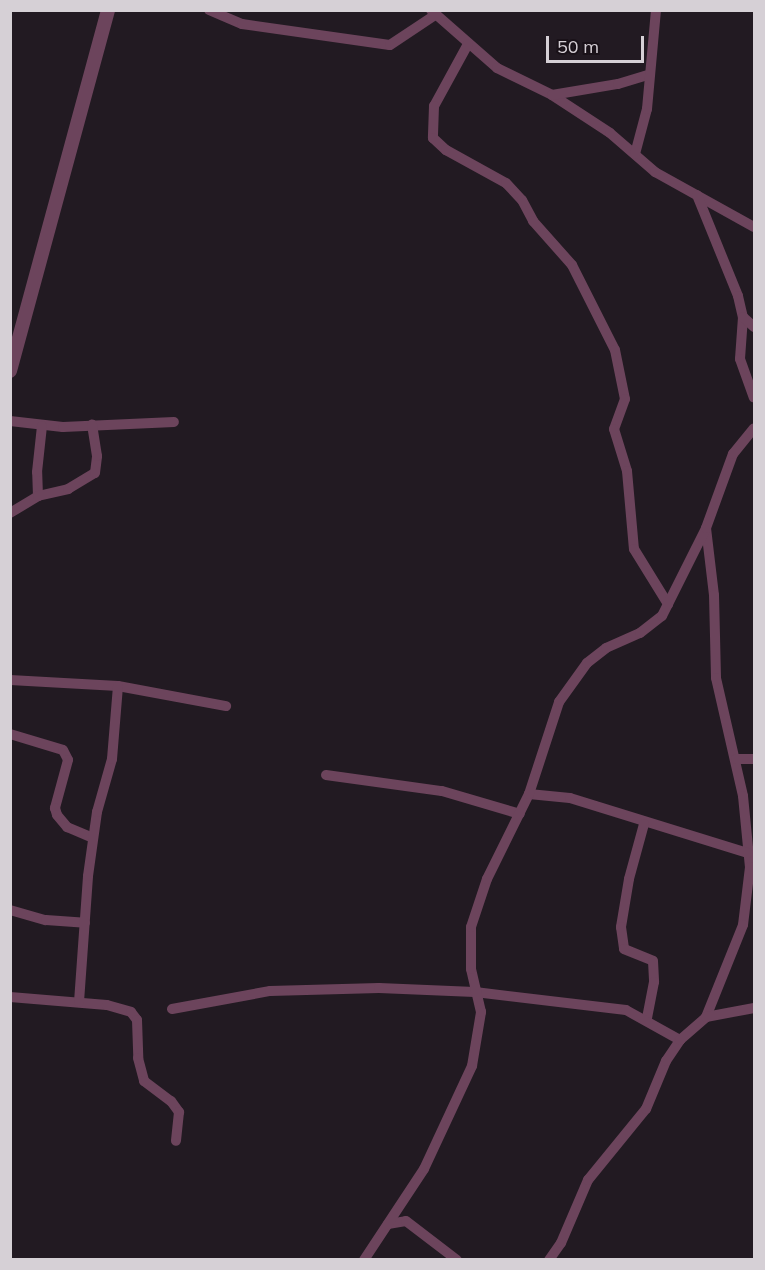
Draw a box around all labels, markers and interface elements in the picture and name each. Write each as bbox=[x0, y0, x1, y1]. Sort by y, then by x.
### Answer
scale bar bbox=[549, 24, 646, 62]
text: 50 m bbox=[557, 35, 599, 58]

